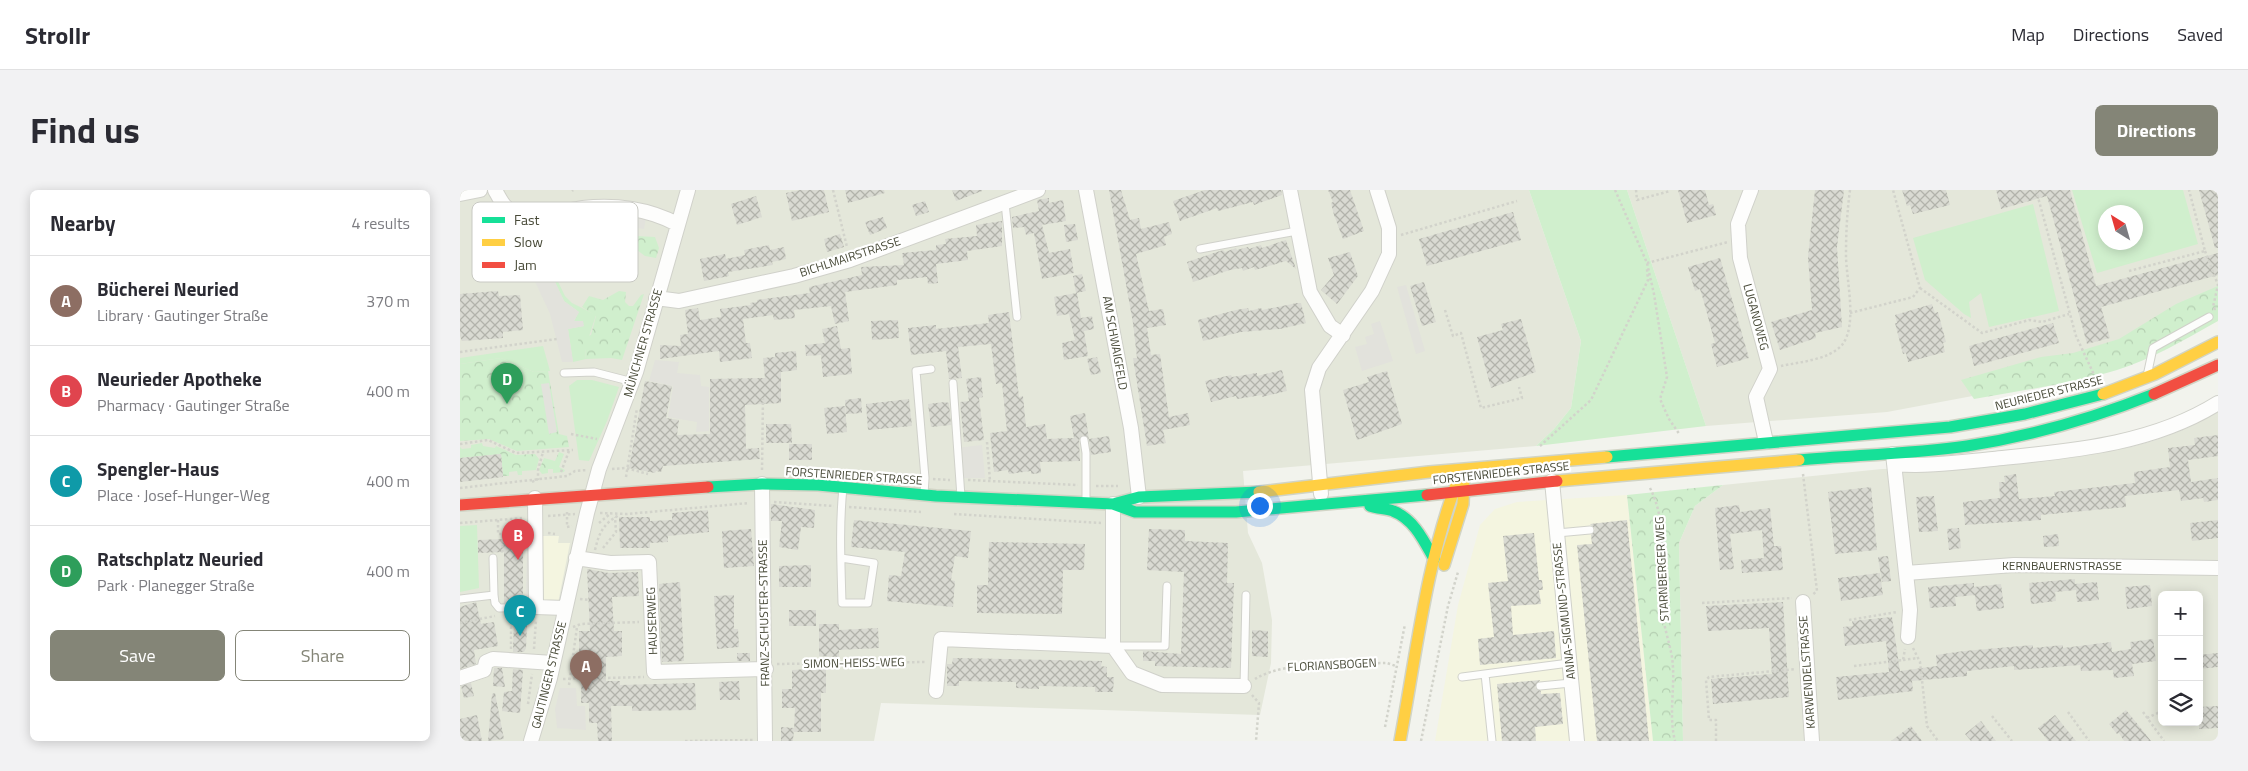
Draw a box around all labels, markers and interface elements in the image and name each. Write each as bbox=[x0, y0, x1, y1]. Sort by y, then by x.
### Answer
text: Strollr bbox=[25, 17, 90, 53]
text: Map bbox=[2011, 21, 2045, 48]
text: Directions bbox=[2073, 21, 2149, 48]
text: Saved bbox=[2177, 21, 2223, 48]
text: Find us bbox=[30, 103, 140, 157]
button: Directions bbox=[2095, 105, 2218, 156]
legend bbox=[472, 202, 638, 282]
north arrow bbox=[2098, 205, 2143, 250]
text: Nearby bbox=[50, 207, 115, 239]
text: Fast bbox=[514, 209, 539, 230]
text: 4 results bbox=[351, 211, 410, 235]
text: Slow bbox=[514, 231, 543, 252]
street label: BICHLMAIRSTRASSE bbox=[797, 231, 903, 282]
text: Jam bbox=[514, 254, 537, 275]
text: Bücherei Neuried bbox=[97, 274, 239, 303]
street label: LUGANOWEG bbox=[1738, 281, 1775, 352]
street label: MÜNCHNER STRASSE bbox=[618, 286, 667, 399]
text: A bbox=[61, 289, 71, 313]
text: 370 m bbox=[366, 289, 410, 313]
street label: AM SCHWAIGFELD bbox=[1098, 294, 1133, 392]
text: Library · Gautinger Straße bbox=[97, 303, 268, 327]
pin: D bbox=[491, 363, 523, 404]
text: Neurieder Apotheke bbox=[97, 364, 262, 393]
street label: NEURIEDER STRASSE bbox=[1993, 370, 2105, 415]
text: B bbox=[61, 379, 71, 403]
text: 400 m bbox=[366, 379, 410, 403]
text: Pharmacy · Gautinger Straße bbox=[97, 393, 290, 417]
text: Spengler-Haus bbox=[97, 454, 219, 483]
street label: FORSTENRIEDER STRASSE bbox=[1432, 456, 1571, 489]
street label: FORSTENRIEDER STRASSE bbox=[785, 461, 924, 490]
text: C bbox=[62, 469, 70, 493]
text: 400 m bbox=[366, 469, 410, 493]
text: Place · Josef-Hunger-Weg bbox=[97, 483, 270, 507]
your location bbox=[1247, 493, 1273, 519]
street label: STARNBERGER WEG bbox=[1649, 516, 1674, 622]
pin: B bbox=[502, 519, 534, 560]
street label: FRANZ-SCHUSTER-STRASSE bbox=[753, 539, 774, 687]
street label: ANNA-SIGMUND-STRASSE bbox=[1547, 541, 1580, 680]
text: Ratschplatz Neuried bbox=[97, 544, 264, 573]
street label: KERNBAUERNSTRASSE bbox=[2002, 556, 2122, 575]
text: D bbox=[61, 559, 71, 583]
text: 400 m bbox=[366, 559, 410, 583]
text: Park · Planegger Straße bbox=[97, 573, 255, 597]
street label: HAUSERWEG bbox=[641, 587, 662, 655]
map controls bbox=[2158, 591, 2203, 726]
button: + bbox=[2158, 591, 2203, 636]
pin: C bbox=[504, 595, 536, 636]
street label: KARWENDELSTRASSE bbox=[1793, 614, 1820, 729]
street label: GAUTINGER STRASSE bbox=[526, 619, 571, 731]
button: Save bbox=[50, 630, 225, 681]
button: Share bbox=[235, 630, 410, 681]
button: − bbox=[2158, 636, 2203, 681]
pin: A bbox=[570, 650, 602, 691]
street label: SIMON-HEISS-WEG bbox=[803, 652, 905, 673]
street label: FLORIANSBOGEN bbox=[1287, 653, 1377, 676]
button: layers bbox=[2158, 681, 2203, 726]

